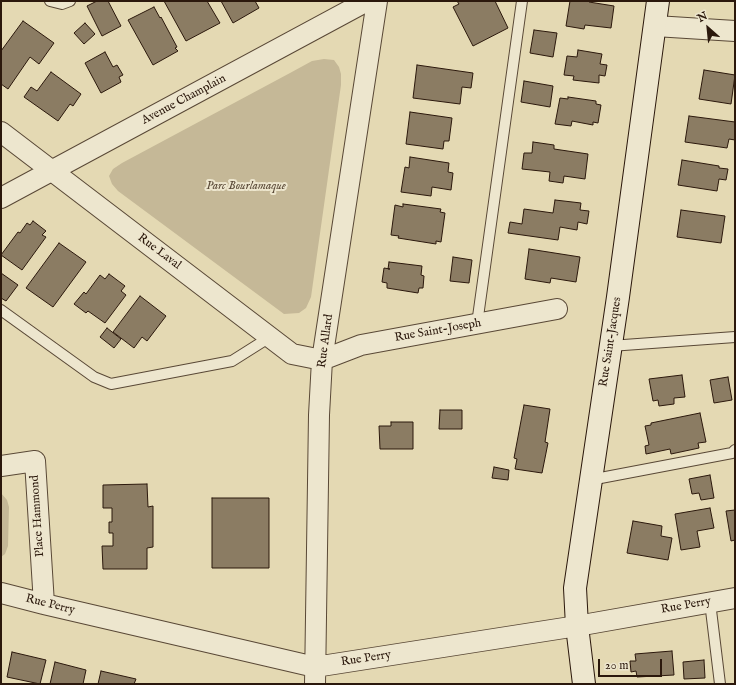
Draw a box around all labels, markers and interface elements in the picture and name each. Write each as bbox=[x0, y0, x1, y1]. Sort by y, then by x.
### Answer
north arrow bbox=[688, 8, 728, 48]
text: N bbox=[695, 9, 710, 26]
street label: Avenue Champlain bbox=[139, 72, 229, 128]
park label: Parc Bourlamaque bbox=[206, 180, 286, 194]
street label: Rue Laval bbox=[134, 231, 184, 273]
street label: Rue Saint-Jacques bbox=[597, 296, 625, 388]
street label: Rue Allard bbox=[315, 313, 337, 369]
street label: Rue Saint-Joseph bbox=[394, 316, 482, 346]
street label: Place Hammond bbox=[28, 475, 48, 557]
street label: Rue Perry bbox=[24, 592, 76, 618]
street label: Rue Perry bbox=[660, 595, 712, 617]
street label: Rue Perry bbox=[340, 648, 392, 670]
scale bar bbox=[600, 651, 664, 677]
text: 20 m bbox=[605, 658, 628, 673]

